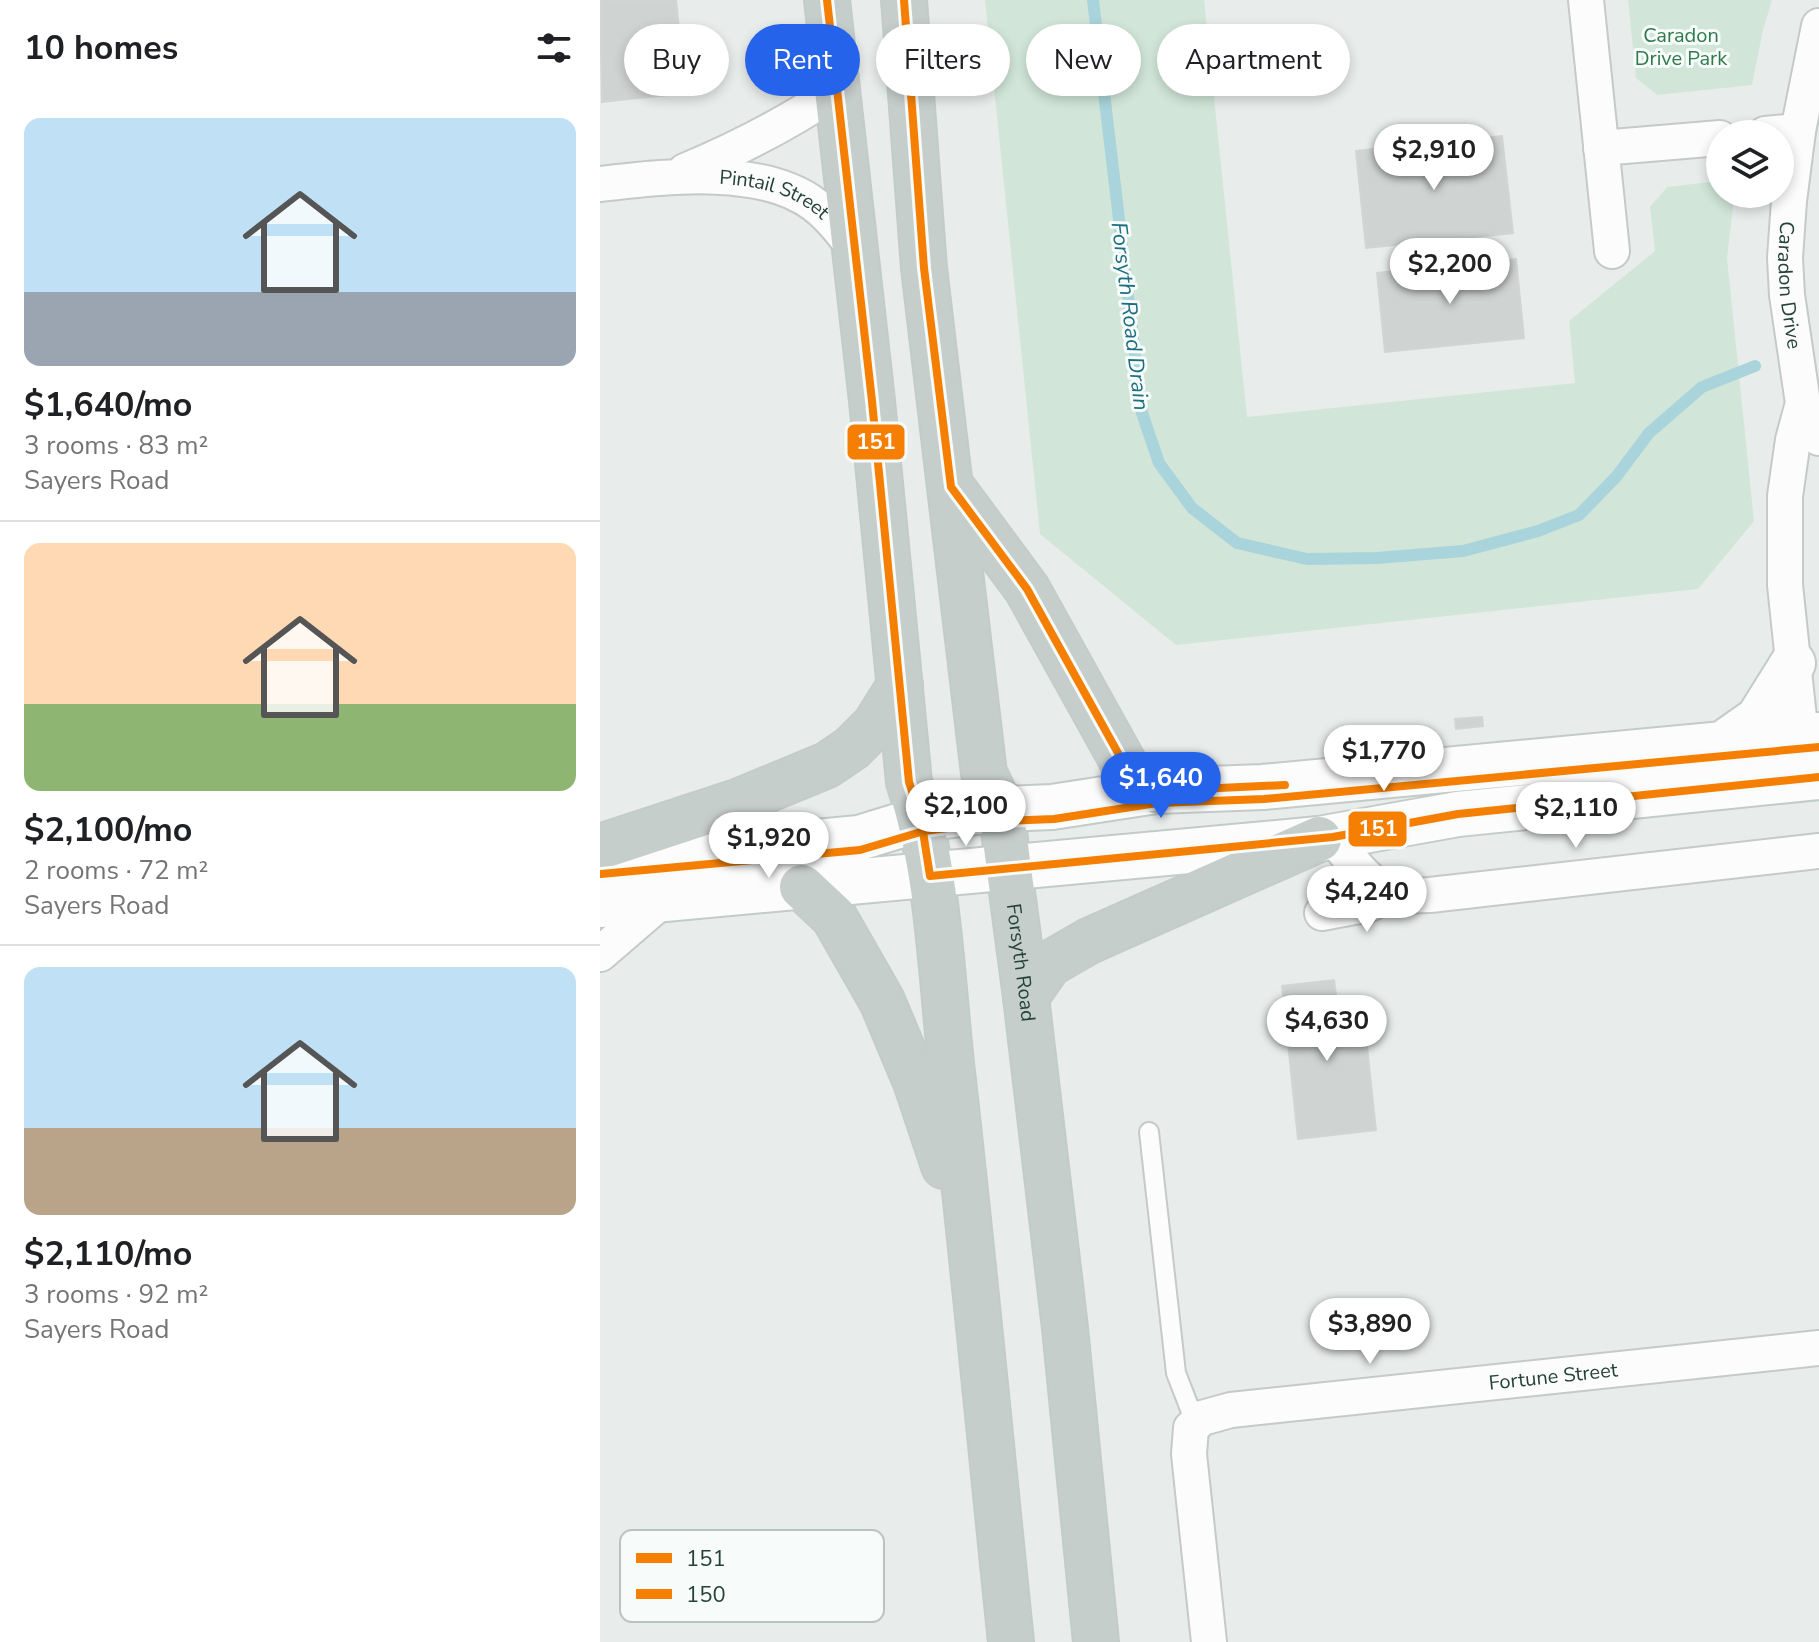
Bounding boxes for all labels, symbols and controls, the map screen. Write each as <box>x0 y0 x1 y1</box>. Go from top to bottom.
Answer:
park label: Caradon Drive Park <box>1635 22 1728 72</box>
chip: Buy <box>624 24 729 96</box>
chip: Rent <box>745 24 860 96</box>
chip: Filters <box>876 24 1010 96</box>
chip: New <box>1026 24 1141 96</box>
chip: Apartment <box>1157 24 1350 96</box>
text: 10 homes <box>24 25 178 71</box>
icon: filters <box>532 26 576 70</box>
map controls <box>1706 120 1794 208</box>
button: layers <box>1706 120 1794 208</box>
pin: $2,910 <box>1369 124 1499 192</box>
text: $2,910 <box>1392 132 1476 167</box>
street label: Pintail Street <box>718 164 836 226</box>
icon: home <box>228 170 372 314</box>
water label: Forsyth Road Drain <box>1104 220 1156 412</box>
street label: Caradon Drive <box>1771 220 1808 351</box>
pin: $2,200 <box>1385 238 1515 306</box>
text: $2,200 <box>1408 246 1492 281</box>
text: $1,640/mo <box>24 382 192 428</box>
line badge: 151 <box>846 423 906 461</box>
text: 151 <box>856 427 896 457</box>
text: 3 rooms · 83 m² <box>24 428 208 463</box>
text: Sayers Road <box>24 463 170 498</box>
icon: home <box>228 595 372 739</box>
pin: $1,770 <box>1319 725 1449 793</box>
text: $1,770 <box>1342 733 1426 768</box>
pin: $1,640 <box>1096 752 1226 820</box>
text: $1,640 <box>1119 760 1203 795</box>
pin: $2,100 <box>901 780 1031 848</box>
pin: $2,110 <box>1511 782 1641 850</box>
text: $2,100 <box>924 788 1008 823</box>
text: $2,110 <box>1534 790 1618 825</box>
text: $2,100/mo <box>24 807 192 853</box>
line badge: 151 <box>1347 810 1408 848</box>
pin: $1,920 <box>704 812 834 880</box>
text: 151 <box>1358 814 1398 844</box>
text: $1,920 <box>727 820 811 855</box>
text: 2 rooms · 72 m² <box>24 853 208 888</box>
pin: $4,240 <box>1302 866 1432 934</box>
text: $4,240 <box>1325 874 1409 909</box>
text: Sayers Road <box>24 888 170 923</box>
street label: Forsyth Road <box>1000 902 1042 1023</box>
pin: $4,630 <box>1262 995 1392 1063</box>
text: $4,630 <box>1285 1003 1369 1038</box>
icon: home <box>228 1019 372 1163</box>
text: $2,110/mo <box>24 1231 192 1277</box>
text: 3 rooms · 92 m² <box>24 1277 208 1312</box>
pin: $3,890 <box>1305 1298 1435 1366</box>
text: $3,890 <box>1328 1306 1412 1341</box>
text: Sayers Road <box>24 1312 170 1347</box>
street label: Fortune Street <box>1487 1356 1620 1397</box>
legend <box>620 1530 884 1622</box>
text: 151 <box>686 1544 726 1574</box>
text: 150 <box>686 1580 726 1610</box>

